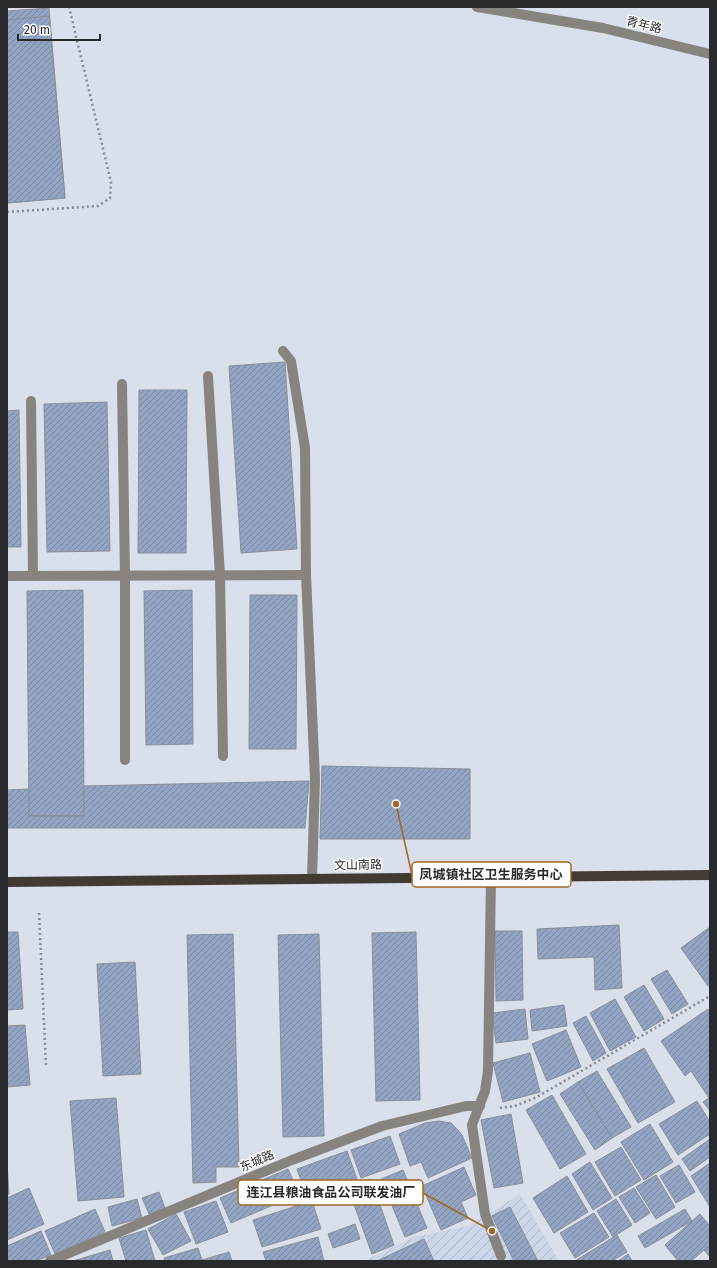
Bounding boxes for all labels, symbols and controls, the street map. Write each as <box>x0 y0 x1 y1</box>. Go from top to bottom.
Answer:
street label: 青年路 <box>625 14 663 36</box>
scale bar <box>18 16 100 42</box>
text: 20 m <box>24 23 50 37</box>
street label: 文山南路 <box>334 858 382 872</box>
callout: 凤城镇社区卫生服务中心 <box>412 862 571 887</box>
text: 凤城镇社区卫生服务中心 <box>419 867 563 882</box>
street label: 东城路 <box>238 1148 276 1174</box>
callout: 连江县粮油食品公司联发油厂 <box>238 1180 423 1205</box>
text: 连江县粮油食品公司联发油厂 <box>246 1185 416 1200</box>

